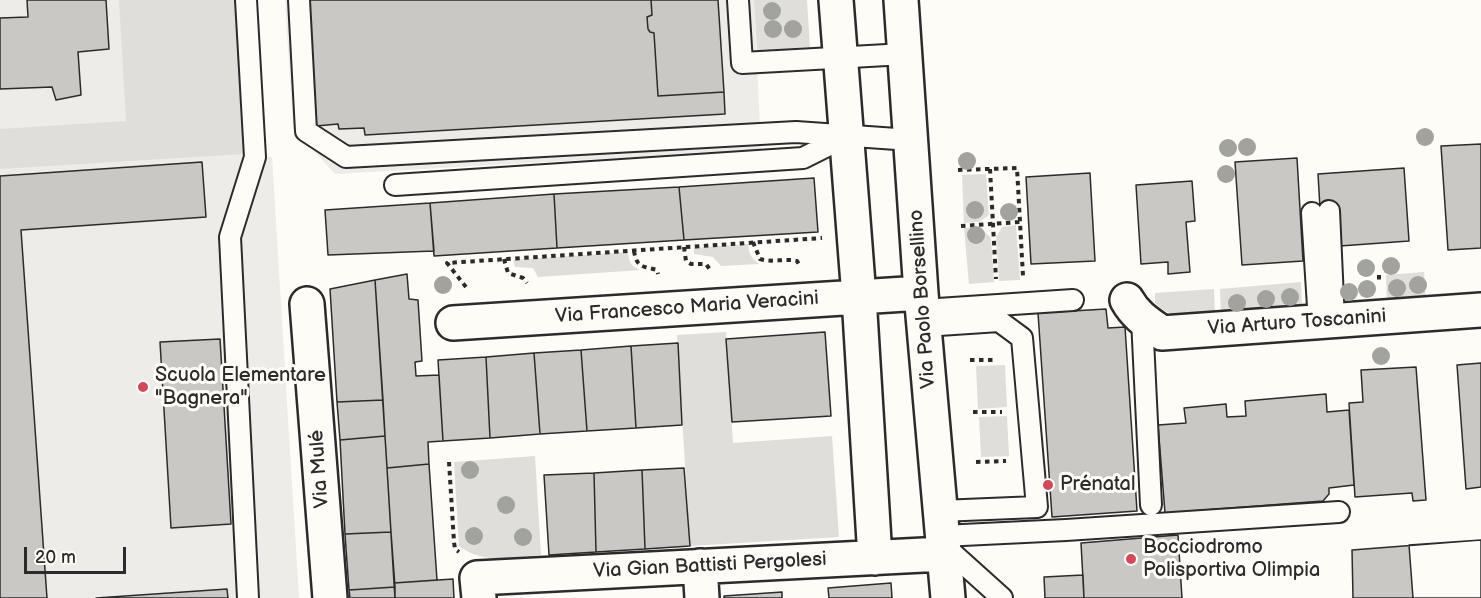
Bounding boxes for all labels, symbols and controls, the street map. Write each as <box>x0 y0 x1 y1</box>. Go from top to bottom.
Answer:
street label: Via Paolo Borsellino <box>905 209 941 389</box>
street label: Via Francesco Maria Veracini <box>554 287 820 329</box>
street label: Via Arturo Toscanini <box>1207 305 1387 341</box>
place label: Scuola Elementare "Bagnera" <box>155 364 326 411</box>
marker: Scuola Elementare "Bagnera" <box>136 380 150 394</box>
street label: Via Mulé <box>305 429 335 509</box>
place label: Prénatal <box>1060 473 1135 497</box>
marker: Prénatal <box>1041 478 1055 492</box>
scale bar <box>27 535 129 573</box>
place label: Bocciodromo Polisportiva Olimpia <box>1143 536 1320 583</box>
text: 20 m <box>35 547 76 568</box>
street label: Via Gian Battisti Pergolesi <box>593 548 827 584</box>
marker: Bocciodromo Polisportiva Olimpia <box>1124 552 1138 566</box>

